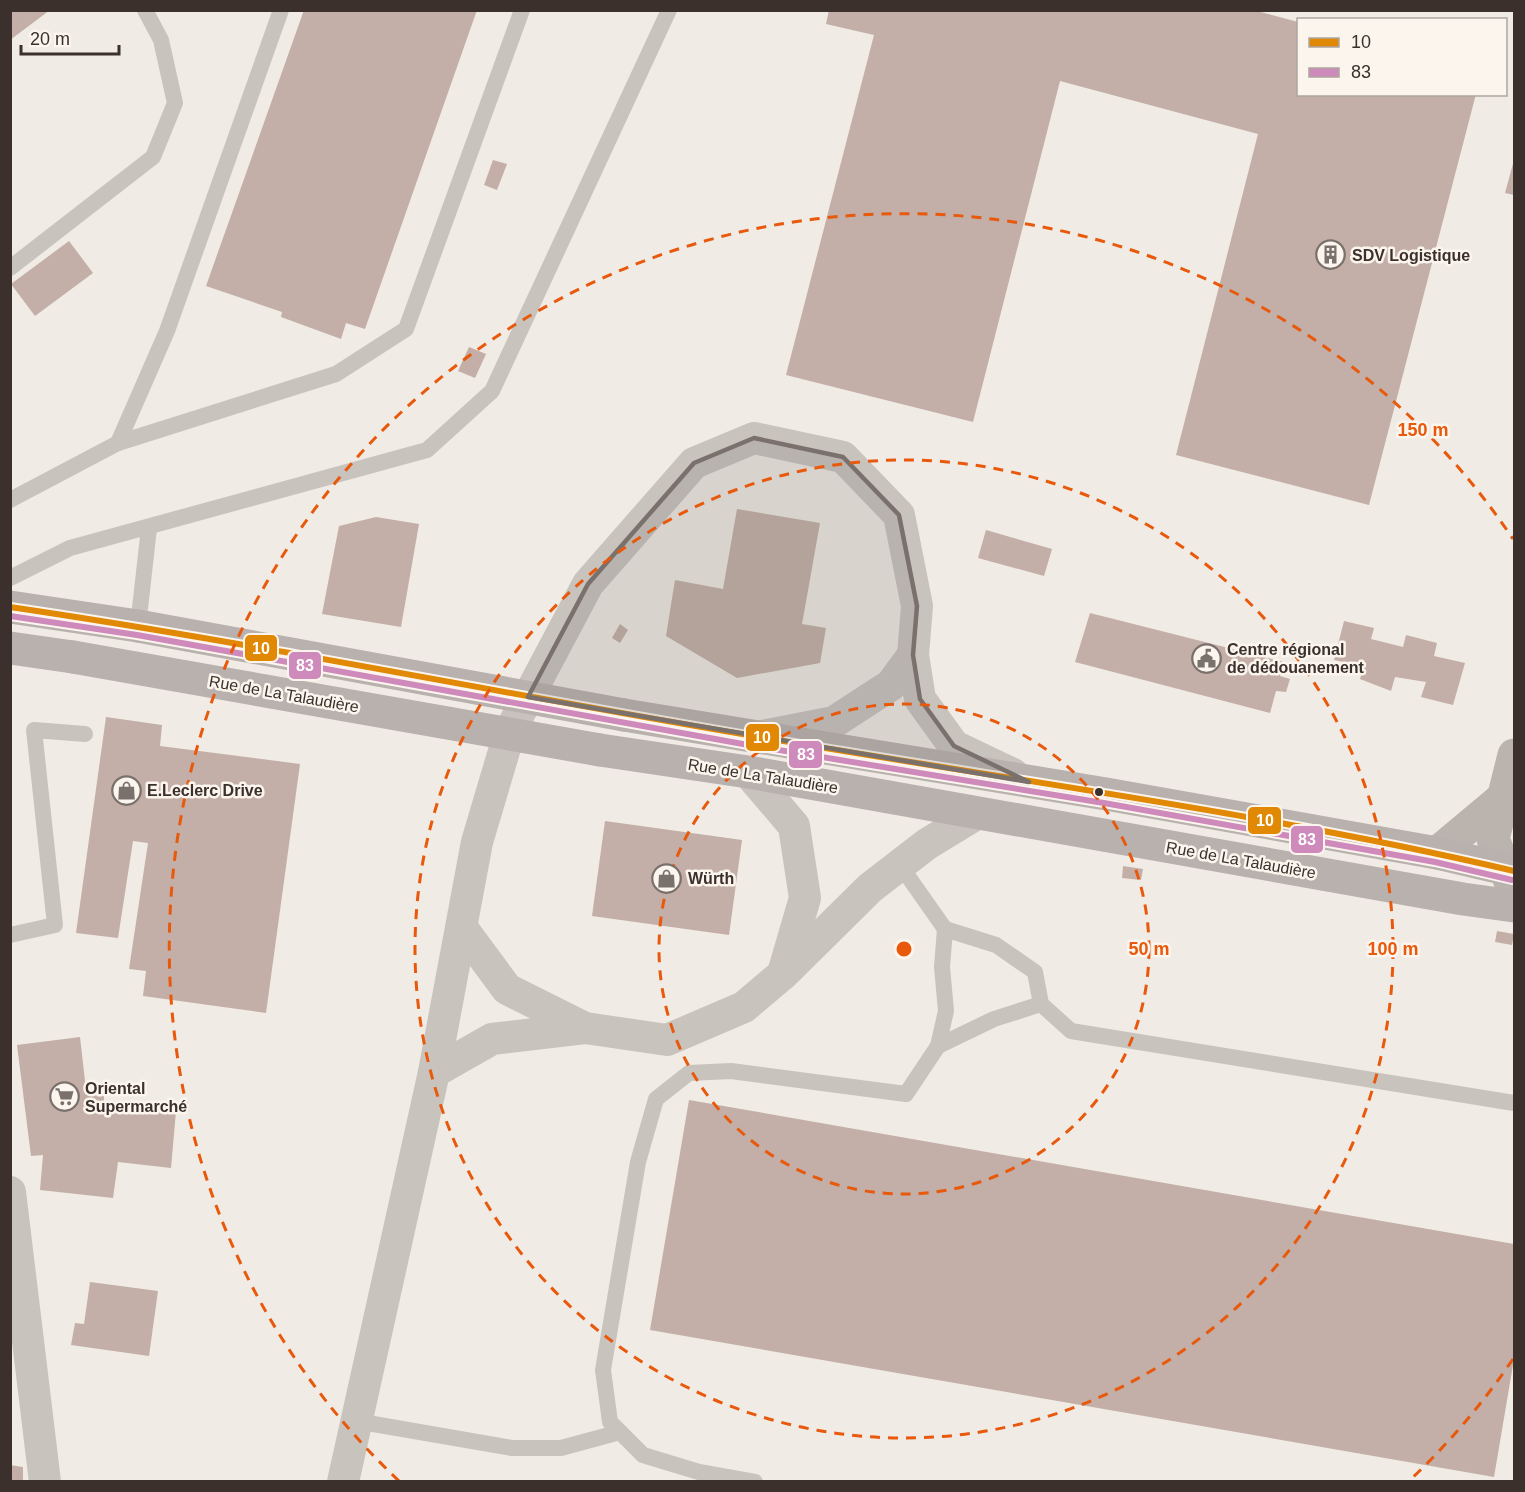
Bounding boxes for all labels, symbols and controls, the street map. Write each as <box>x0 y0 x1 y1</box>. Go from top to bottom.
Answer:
scale bar <box>21 18 118 56</box>
legend <box>1297 18 1507 96</box>
text: 20 m <box>30 29 70 49</box>
text: 10 <box>1351 32 1371 52</box>
text: 83 <box>1351 62 1371 82</box>
building icon: SDV Logistique <box>1315 239 1347 271</box>
place label: SDV Logistique <box>1352 247 1470 264</box>
text: 150 m <box>1397 420 1449 440</box>
line badge: 10 <box>244 634 278 662</box>
text: 10 <box>252 640 270 657</box>
place label: Centre régional de dédouanement <box>1227 641 1365 676</box>
public building icon: Centre régional de dédouanement <box>1190 642 1222 674</box>
line badge: 83 <box>288 651 322 680</box>
text: 83 <box>296 657 314 674</box>
street label: Rue de La Talaudière <box>208 672 360 716</box>
line badge: 10 <box>745 723 780 752</box>
text: 10 <box>753 729 771 746</box>
line badge: 83 <box>788 740 823 769</box>
text: 83 <box>797 746 815 763</box>
street label: Rue de La Talaudière <box>687 756 839 796</box>
shop icon: E.Leclerc Drive <box>110 774 142 806</box>
place label: E.Leclerc Drive <box>147 782 263 799</box>
unlabelled marker <box>1093 786 1105 798</box>
line badge: 10 <box>1247 806 1282 835</box>
text: 10 <box>1256 812 1274 829</box>
line badge: 83 <box>1290 825 1324 854</box>
text: 83 <box>1298 831 1316 848</box>
street label: Rue de La Talaudière <box>1165 838 1317 882</box>
shop icon: Würth <box>651 862 683 894</box>
place label: Würth <box>688 870 734 887</box>
centre of rings <box>894 939 914 959</box>
text: 50 m <box>1128 939 1170 959</box>
text: 100 m <box>1367 939 1419 959</box>
place label: Oriental Supermarché <box>85 1080 187 1115</box>
supermarket icon: Oriental Supermarché <box>48 1081 80 1113</box>

